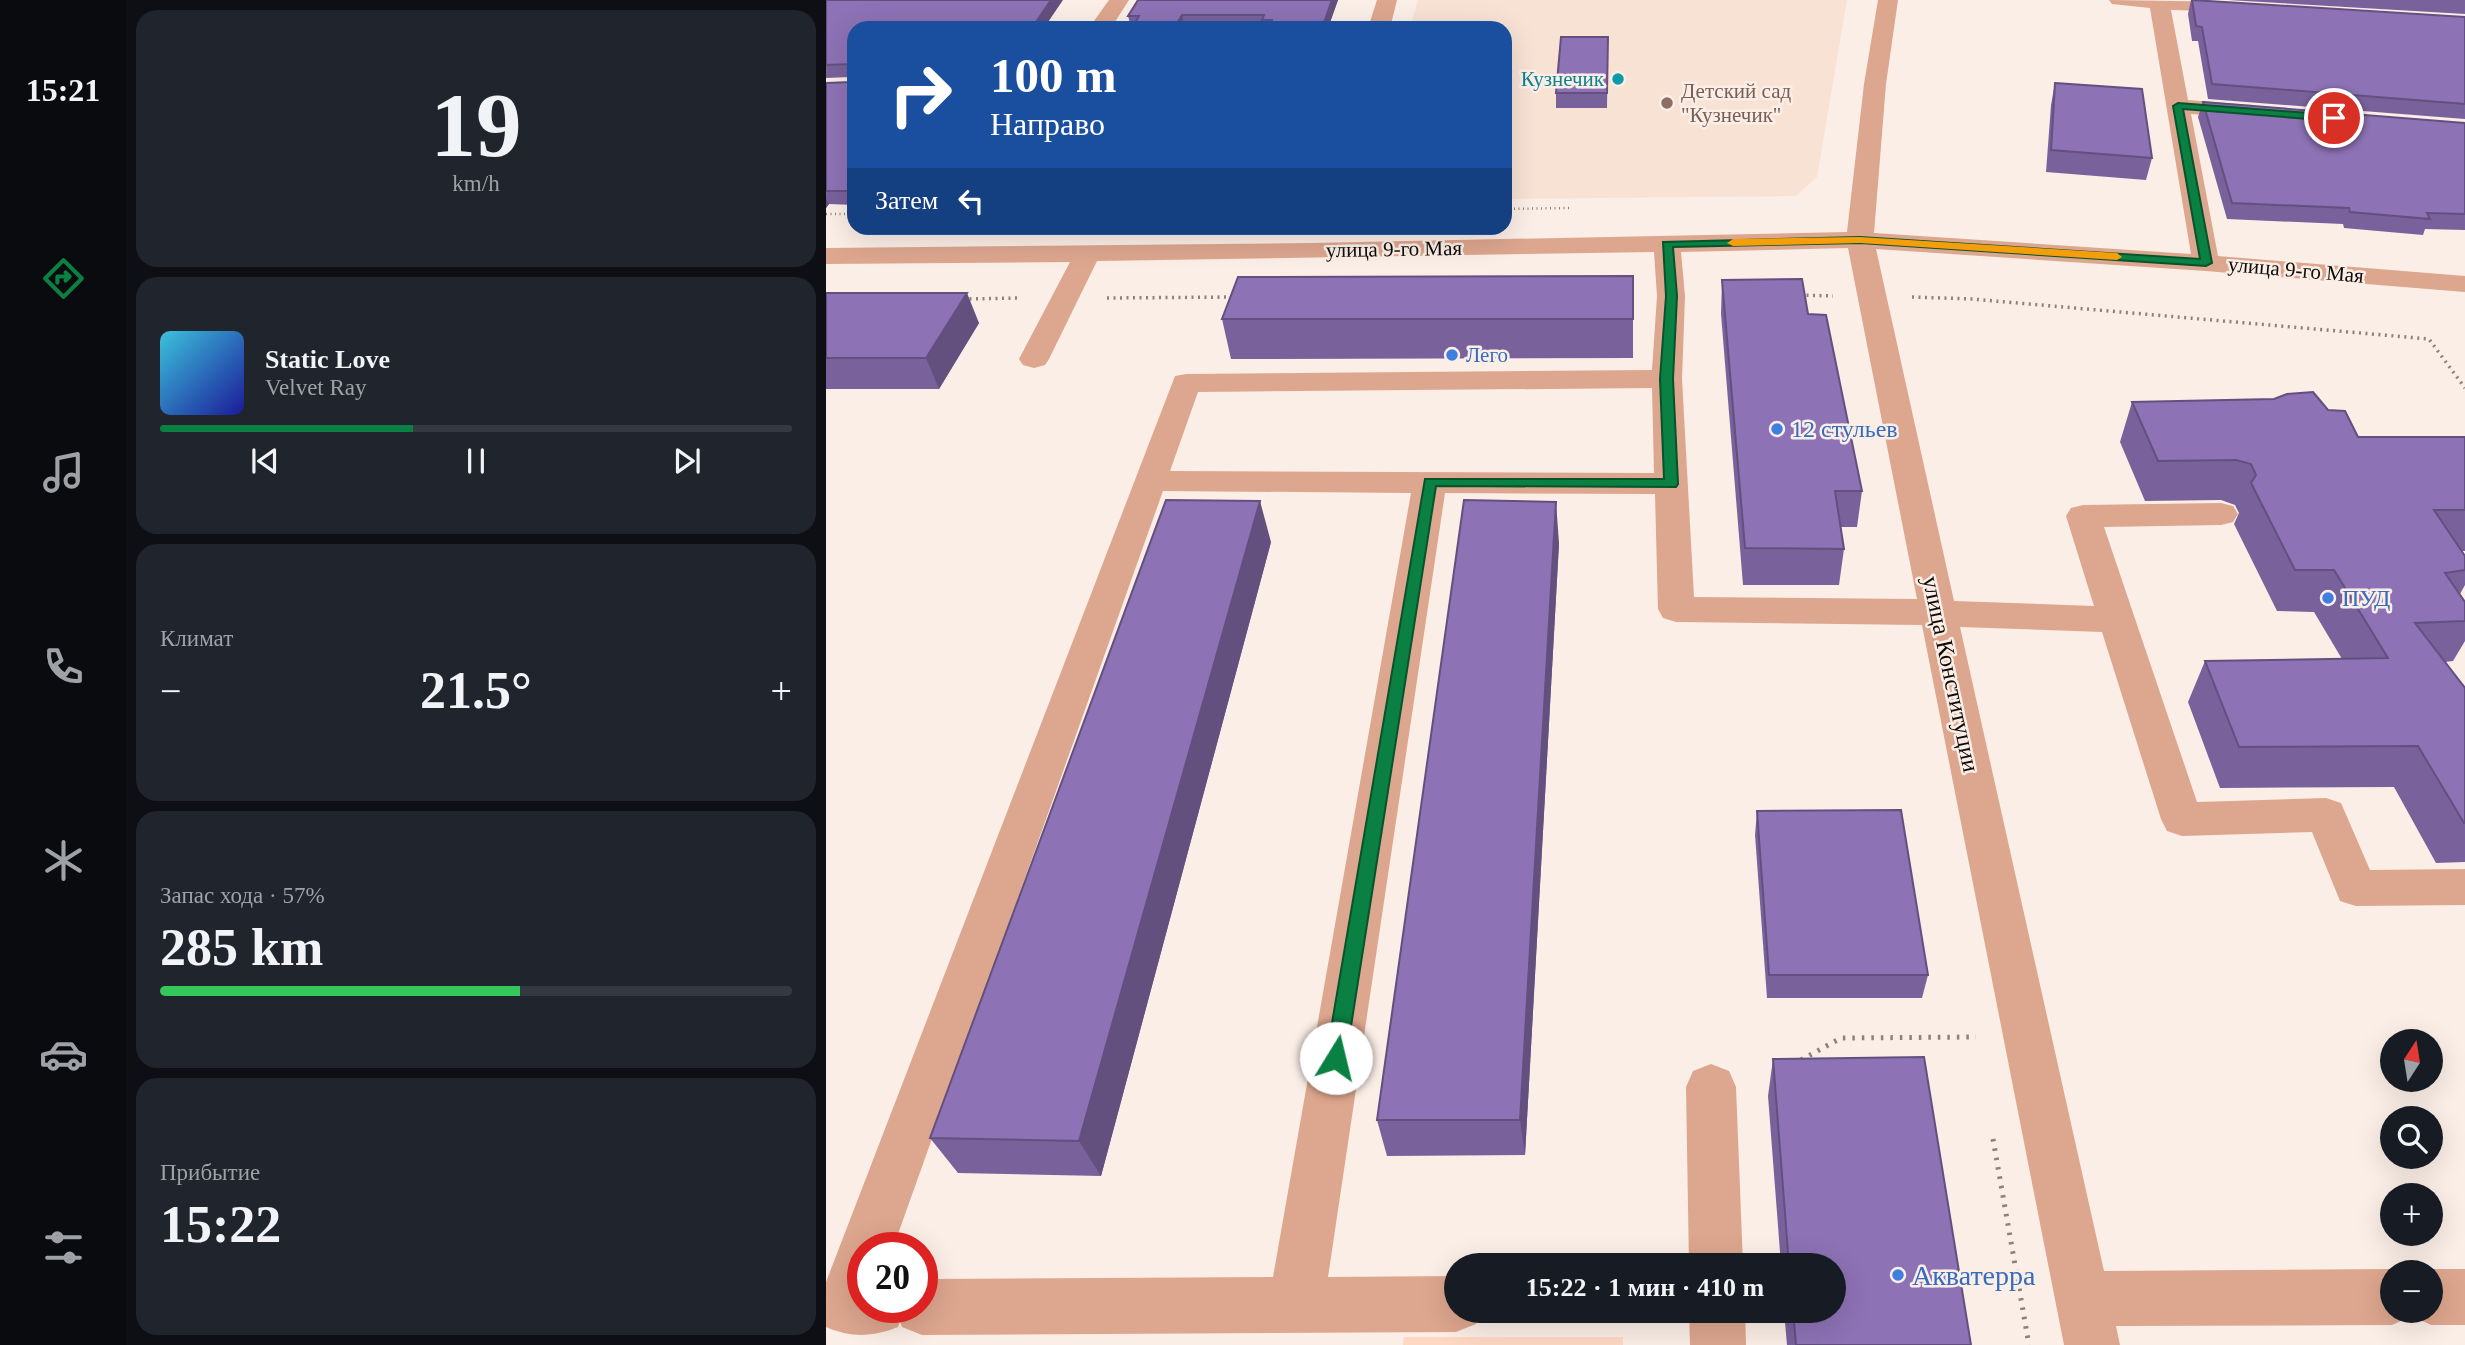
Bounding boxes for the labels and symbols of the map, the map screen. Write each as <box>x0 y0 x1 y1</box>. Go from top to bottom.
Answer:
place label: Кузнечик <box>1521 67 1605 91</box>
marker: Кузнечик <box>1610 71 1626 87</box>
place label: Детский сад "Кузнечик" <box>1681 79 1791 127</box>
pin <box>2304 88 2364 148</box>
marker: Детский сад "Кузнечик" <box>1659 95 1675 111</box>
street label: улица 9-го Мая <box>1326 236 1463 262</box>
street label: улица 9-го Мая <box>2227 252 2365 288</box>
place label: Лего <box>1466 343 1508 367</box>
marker: Лего <box>1444 347 1460 363</box>
place label: 12 стульев <box>1791 416 1898 442</box>
marker: 12 стульев <box>1769 421 1785 437</box>
street label: улица Конституции <box>1918 574 1984 774</box>
place label: ПУД <box>2342 585 2390 611</box>
marker: ПУД <box>2320 590 2336 606</box>
position arrow <box>1299 1021 1373 1095</box>
north arrow <box>2380 1029 2443 1092</box>
speed limit sign: 20 <box>847 1232 938 1323</box>
place label: Акватерра <box>1912 1260 2036 1291</box>
marker: Акватерра <box>1890 1267 1906 1283</box>

